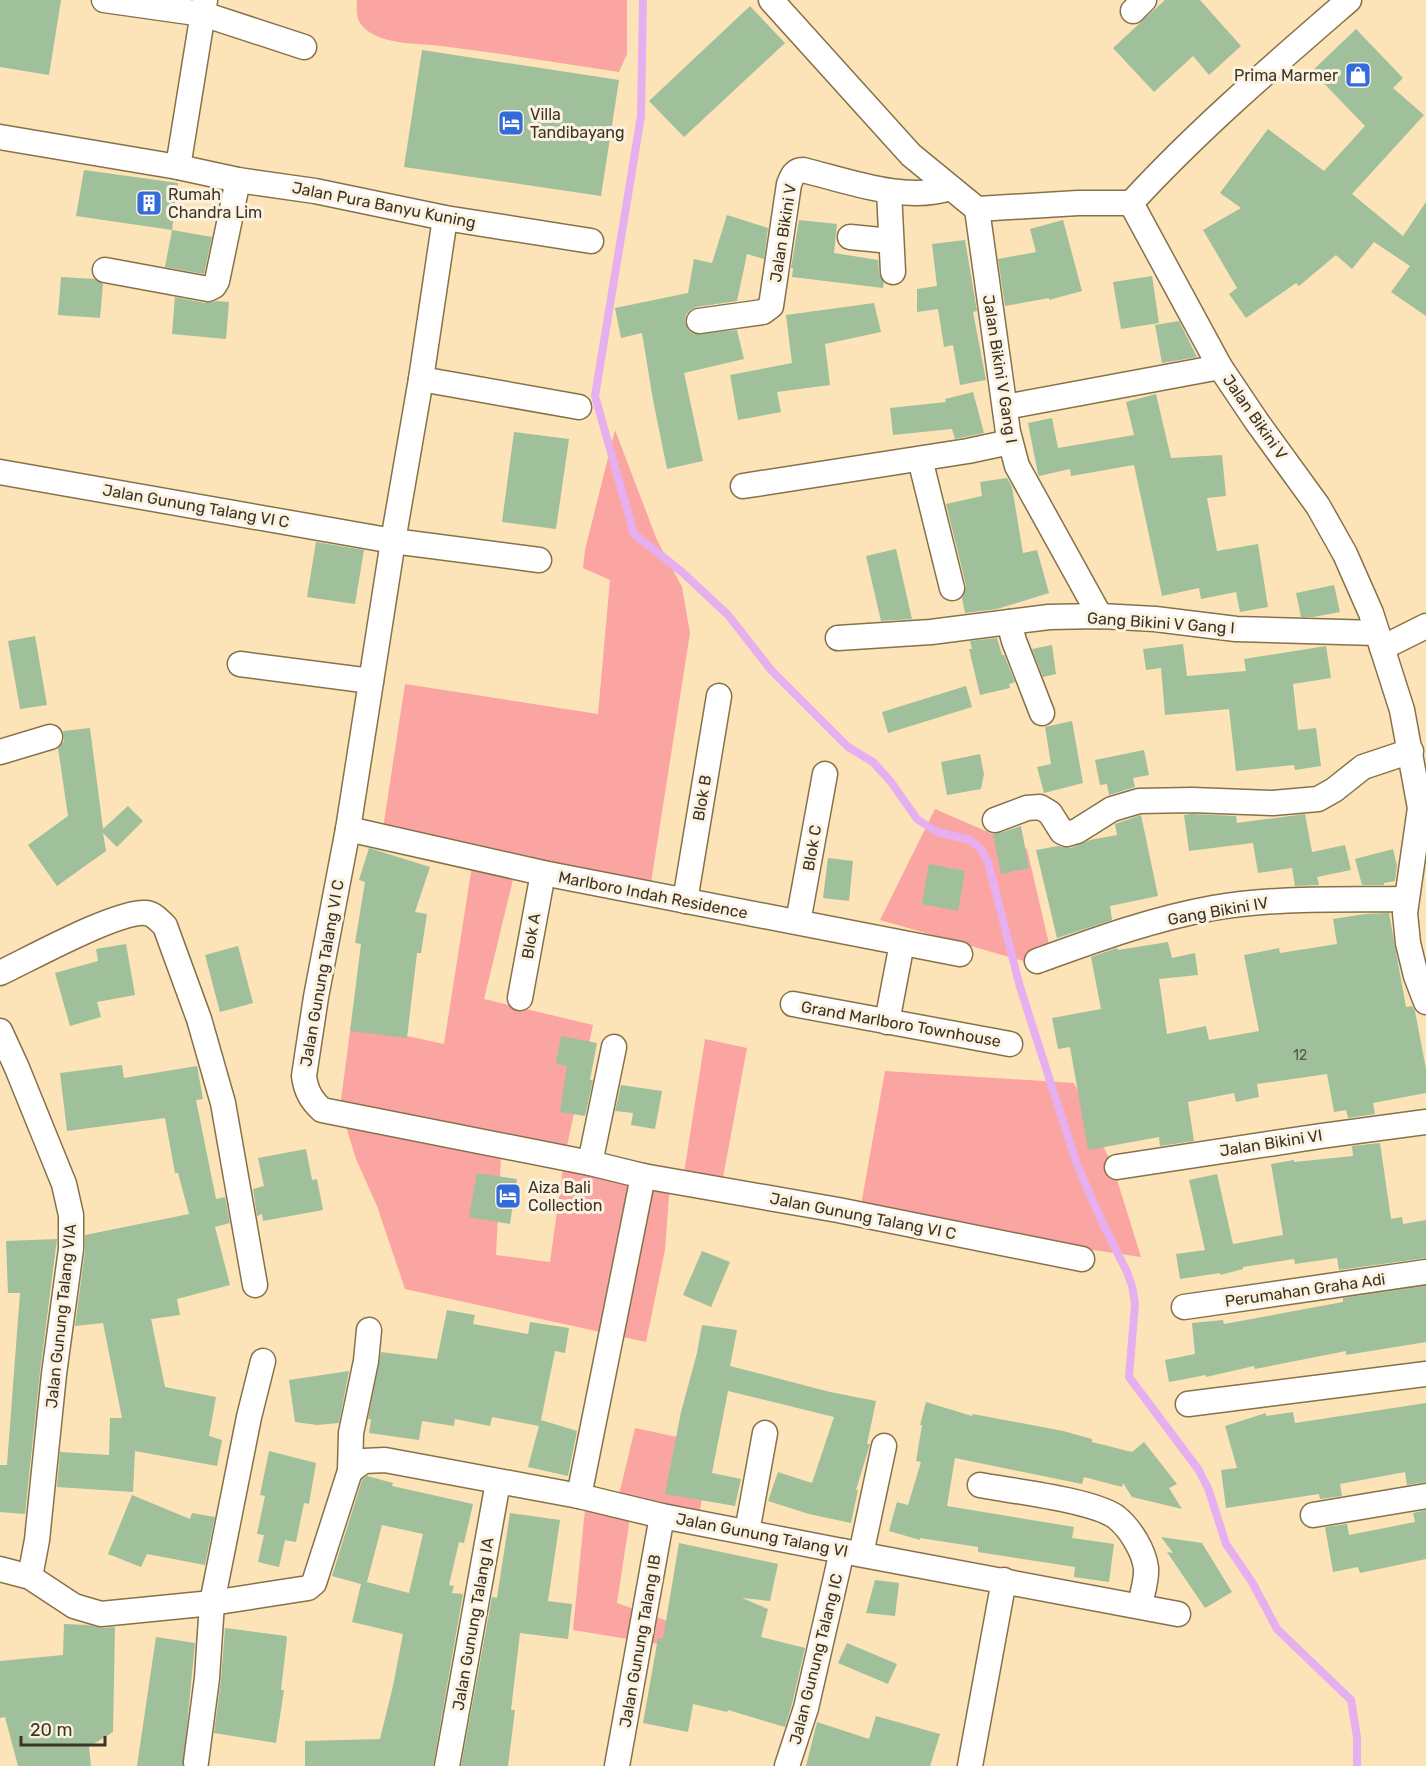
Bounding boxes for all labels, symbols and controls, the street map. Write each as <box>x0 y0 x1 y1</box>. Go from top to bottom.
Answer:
shop icon: Prima Marmer <box>1343 60 1373 90</box>
place label: Prima Marmer <box>1234 66 1338 85</box>
place label: Villa Tandibayang <box>530 105 624 142</box>
hotel icon: Villa Tandibayang <box>496 108 526 138</box>
street label: Jalan Pura Banyu Kuning <box>290 178 478 232</box>
street label: Jalan Bikini V <box>766 182 800 284</box>
place label: Rumah Chandra Lim <box>168 185 262 222</box>
building icon: Rumah Chandra Lim <box>134 188 164 218</box>
street label: Jalan Bikini V Gang I <box>979 293 1021 445</box>
street label: Jalan Bikini V <box>1219 371 1291 463</box>
street label: Jalan Gunung Talang VI C <box>101 480 291 532</box>
street label: Gang Bikini V Gang I <box>1087 608 1235 638</box>
street label: Blok B <box>689 773 715 823</box>
street label: Blok C <box>799 823 825 873</box>
street label: Marlboro Indah Residence <box>557 867 749 923</box>
street label: Jalan Gunung Talang VI C <box>296 878 348 1068</box>
street label: Gang Bikini IV <box>1166 893 1270 929</box>
street label: Blok A <box>518 911 544 960</box>
street label: Grand Marlboro Townhouse <box>800 997 1002 1051</box>
house number: 12 <box>1293 1047 1307 1064</box>
street label: Jalan Bikini VI <box>1218 1125 1324 1161</box>
place label: Aiza Bali Collection <box>528 1178 602 1215</box>
hotel icon: Aiza Bali Collection <box>493 1181 523 1211</box>
street label: Jalan Gunung Talang VI C <box>768 1189 958 1243</box>
street label: Jalan Gunung Talang VIA <box>42 1222 80 1409</box>
street label: Perumahan Graha Adi <box>1224 1269 1386 1311</box>
street label: Jalan Gunung Talang VI <box>674 1509 850 1561</box>
street label: Jalan Gunung Talang IA <box>448 1536 498 1712</box>
street label: Jalan Gunung Talang IB <box>615 1553 665 1729</box>
street label: Jalan Gunung Talang IC <box>786 1572 846 1746</box>
scale bar <box>21 1709 105 1747</box>
text: 20 m <box>30 1719 72 1741</box>

